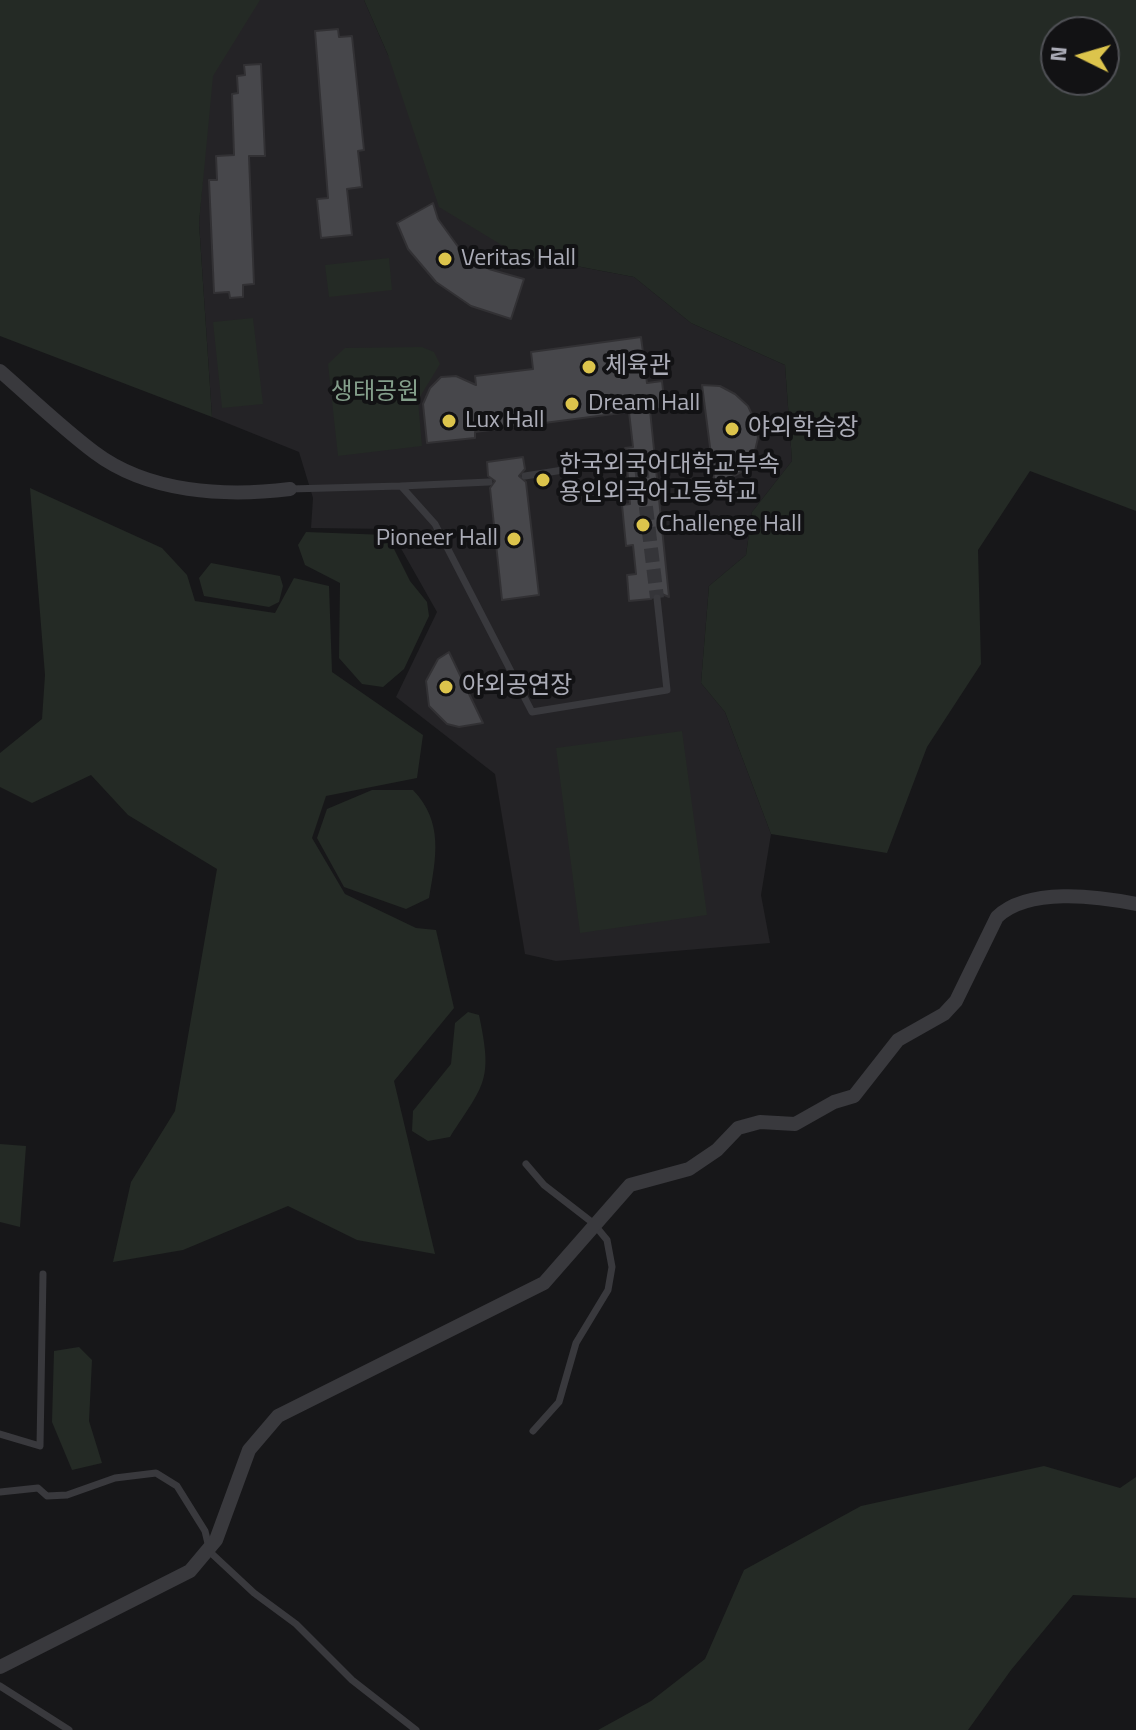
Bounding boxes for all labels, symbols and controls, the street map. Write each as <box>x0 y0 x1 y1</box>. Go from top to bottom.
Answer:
north arrow <box>1040 16 1120 96</box>
text: N <box>1040 45 1076 63</box>
place label: Veritas Hall <box>461 245 576 273</box>
marker: Veritas Hall <box>436 250 454 268</box>
place label: 체육관 <box>605 353 671 381</box>
marker: 체육관 <box>580 358 598 376</box>
park label: 생태공원 <box>331 379 419 407</box>
place label: Dream Hall <box>588 390 700 418</box>
marker: Dream Hall <box>563 395 581 413</box>
place label: Lux Hall <box>465 407 545 435</box>
marker: Lux Hall <box>440 412 458 430</box>
place label: 야외학습장 <box>748 415 858 443</box>
marker: 야외학습장 <box>723 420 741 438</box>
place label: 한국외국어대학교부속 용인외국어고등학교 <box>559 452 780 508</box>
marker: 한국외국어대학교부속 용인외국어고등학교 <box>534 471 552 489</box>
place label: Challenge Hall <box>659 511 802 539</box>
marker: Challenge Hall <box>634 516 652 534</box>
place label: Pioneer Hall <box>376 525 498 553</box>
marker: Pioneer Hall <box>505 530 523 548</box>
place label: 야외공연장 <box>462 673 572 701</box>
marker: 야외공연장 <box>437 678 455 696</box>

